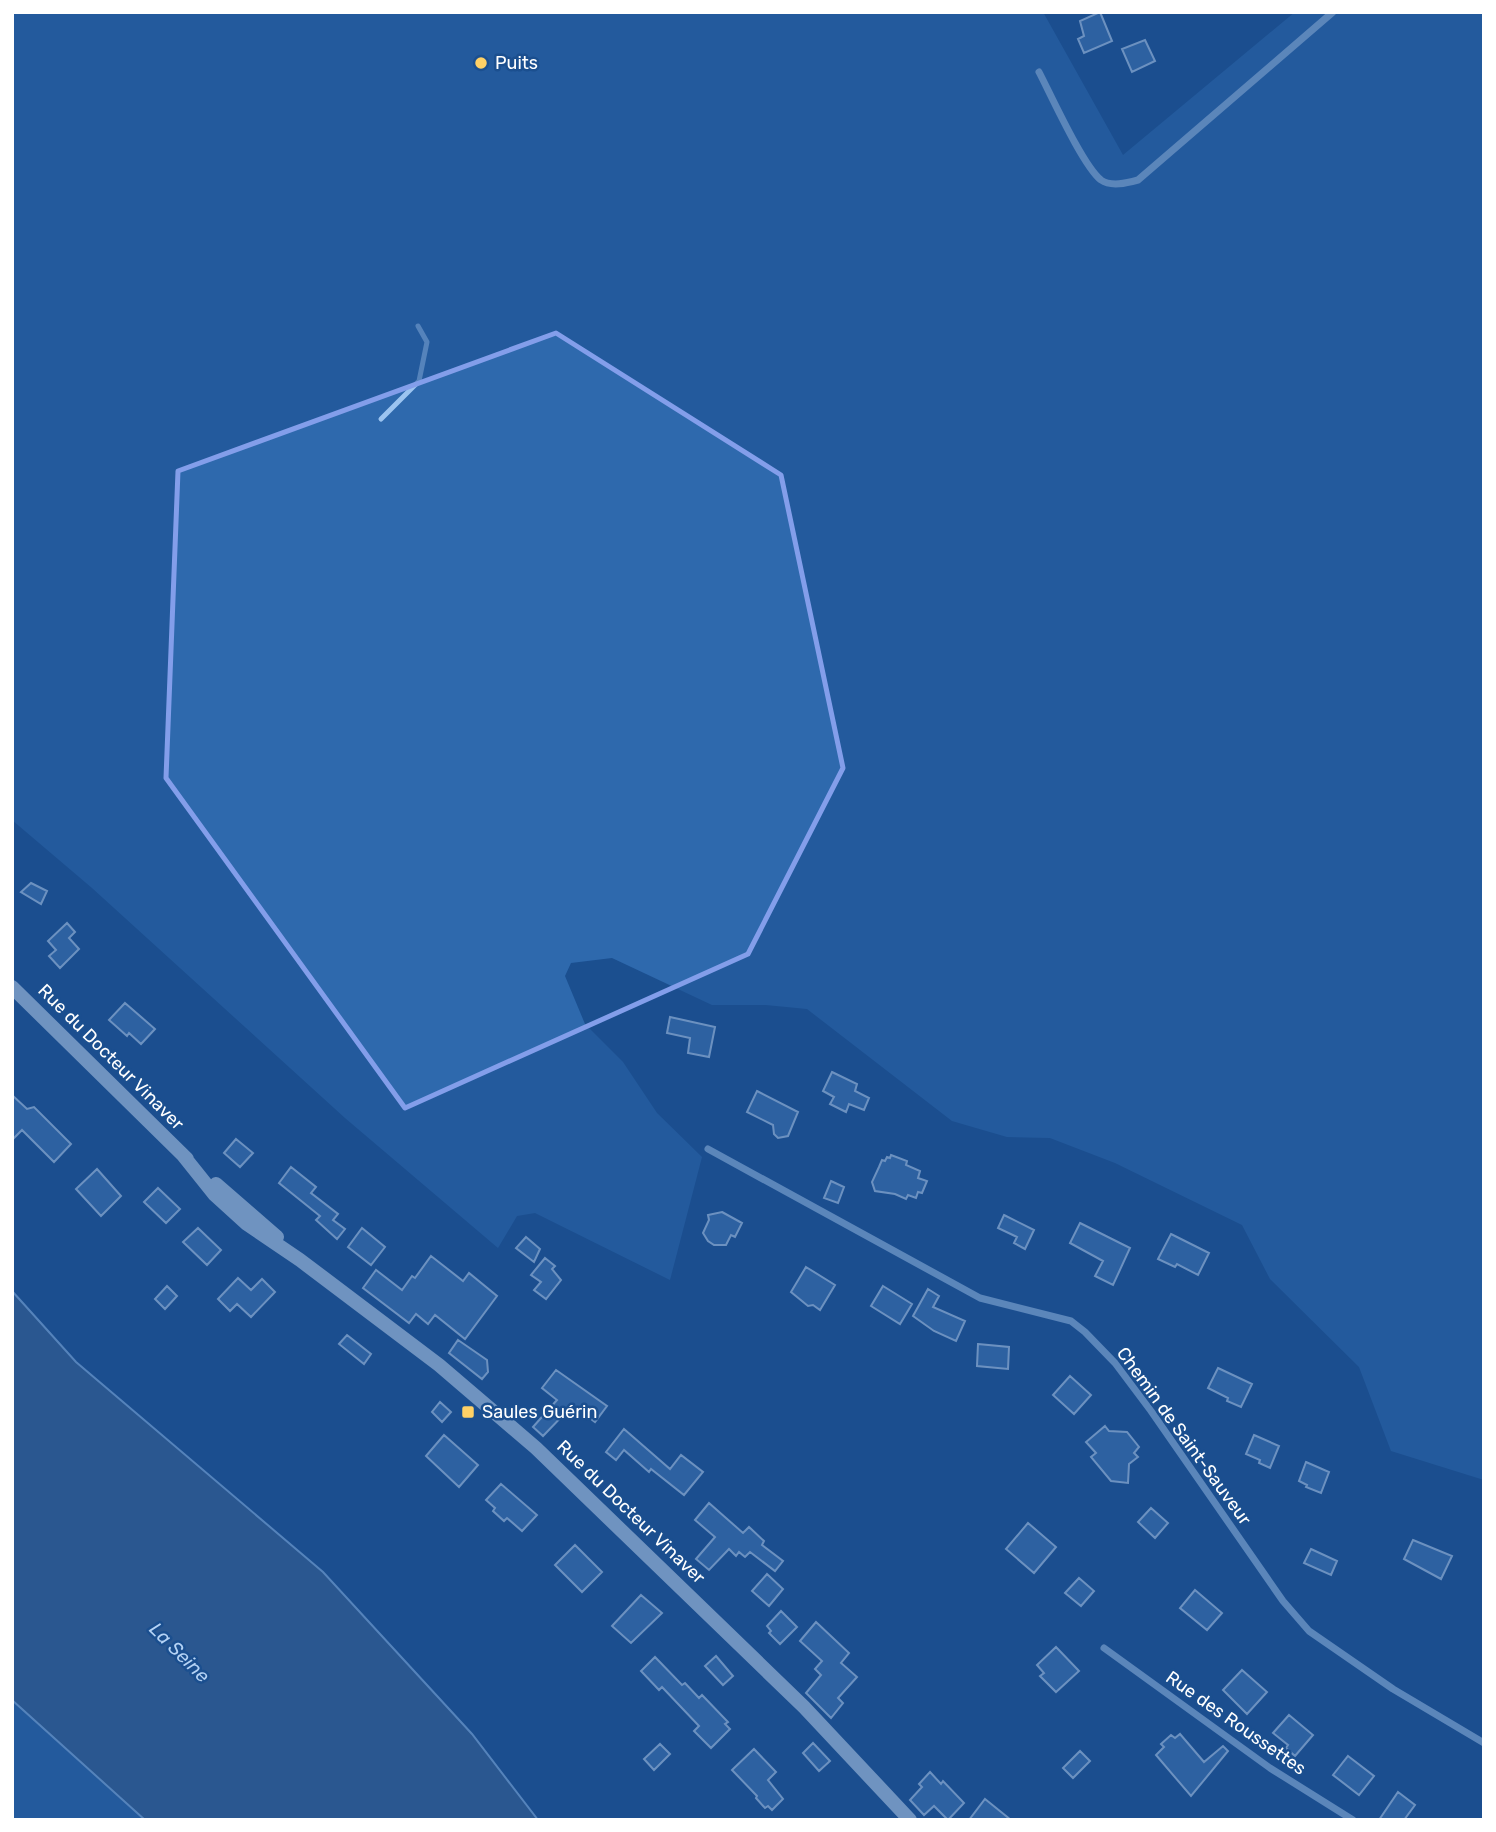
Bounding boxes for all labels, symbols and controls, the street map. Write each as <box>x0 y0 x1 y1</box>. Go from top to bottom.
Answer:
place label: Puits <box>495 52 538 74</box>
marker: Puits <box>473 55 489 71</box>
street label: Rue du Docteur Vinaver <box>33 979 189 1135</box>
street label: Chemin de Saint-Sauveur <box>1112 1343 1256 1529</box>
place label: Saules Guérin <box>482 1401 597 1423</box>
marker: Saules Guérin <box>460 1404 476 1420</box>
street label: Rue du Docteur Vinaver <box>552 1436 710 1589</box>
water label: La Seine <box>145 1618 215 1687</box>
street label: Rue des Roussettes <box>1162 1666 1310 1780</box>

